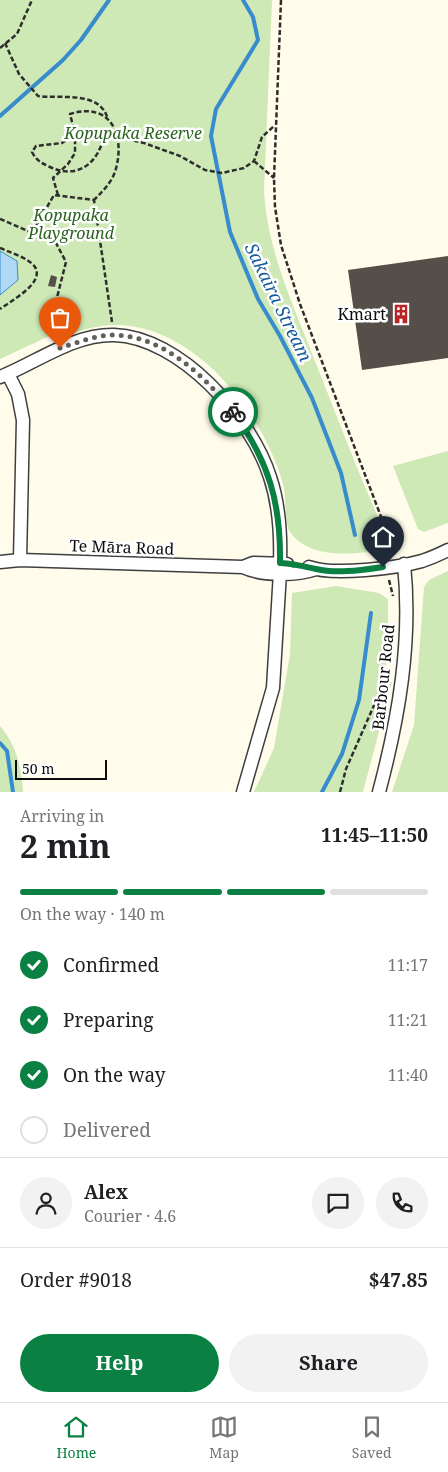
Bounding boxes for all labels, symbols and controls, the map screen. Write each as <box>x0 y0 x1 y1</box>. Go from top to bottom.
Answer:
park label: Kopupaka Reserve <box>63 122 202 144</box>
park label: Kopupaka Playground <box>27 204 115 244</box>
water label: Sakaira Stream <box>240 239 318 365</box>
pin <box>39 297 81 348</box>
place label: Kmart <box>338 303 386 325</box>
building icon: Kmart <box>390 303 412 325</box>
icon: bag <box>46 304 74 332</box>
courier <box>208 387 258 437</box>
icon: bike <box>219 398 247 426</box>
pin <box>362 516 404 567</box>
icon: home <box>369 523 397 551</box>
street label: Te Māra Road <box>69 534 175 560</box>
street label: Barbour Road <box>366 623 400 731</box>
scale bar <box>15 757 108 780</box>
text: 50 m <box>22 759 55 778</box>
text: Arriving in <box>20 805 104 827</box>
text: 11:45–11:50 <box>321 822 428 848</box>
text: 2 min <box>20 824 111 867</box>
text: On the way · 140 m <box>20 903 165 925</box>
icon: check <box>20 951 48 979</box>
text: Confirmed <box>63 952 159 978</box>
text: 11:17 <box>388 954 428 976</box>
icon: check <box>20 1006 48 1034</box>
text: Preparing <box>63 1007 153 1033</box>
text: 11:21 <box>388 1009 428 1031</box>
icon: check <box>20 1061 48 1089</box>
text: On the way <box>63 1062 166 1088</box>
text: 11:40 <box>388 1064 428 1086</box>
text: Delivered <box>63 1117 151 1143</box>
button: person <box>20 1177 72 1229</box>
button: chat <box>312 1177 364 1229</box>
button: phone <box>376 1177 428 1229</box>
text: Alex <box>84 1179 128 1205</box>
text: Courier · 4.6 <box>84 1205 176 1227</box>
text: Order #9018 <box>20 1267 132 1293</box>
text: $47.85 <box>369 1267 428 1293</box>
button: Help <box>20 1334 219 1392</box>
button: Share <box>229 1334 428 1392</box>
tab: Home <box>56 1413 96 1462</box>
tab: Map <box>209 1413 239 1462</box>
tab: Saved <box>352 1413 392 1462</box>

